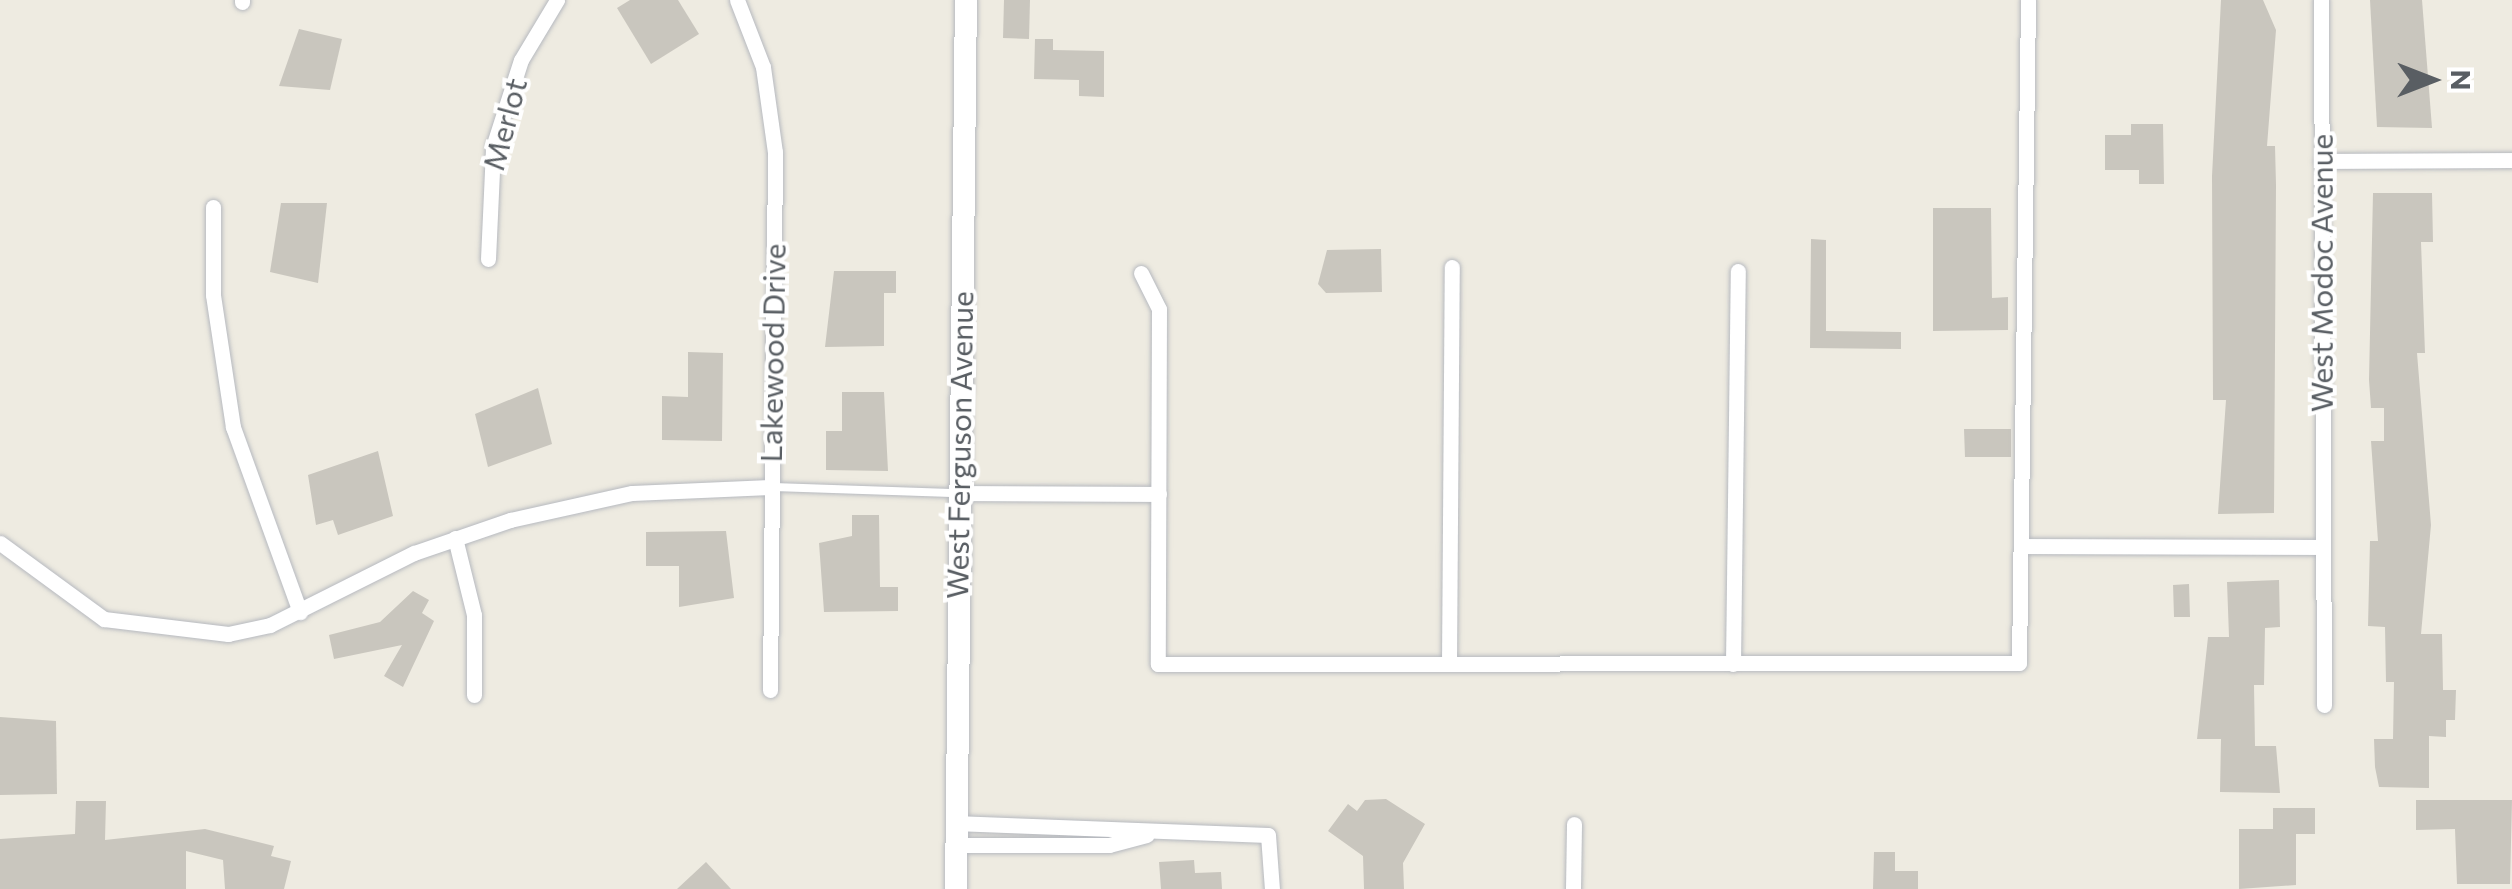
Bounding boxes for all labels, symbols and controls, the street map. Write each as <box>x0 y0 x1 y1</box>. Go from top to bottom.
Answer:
north arrow <box>2382 30 2482 130</box>
text: N <box>2445 70 2479 91</box>
street label: Merlot <box>474 74 534 174</box>
street label: West Modoc Avenue <box>2303 134 2339 412</box>
street label: Lakewood Drive <box>752 243 792 463</box>
street label: West Ferguson Avenue <box>938 291 980 599</box>

